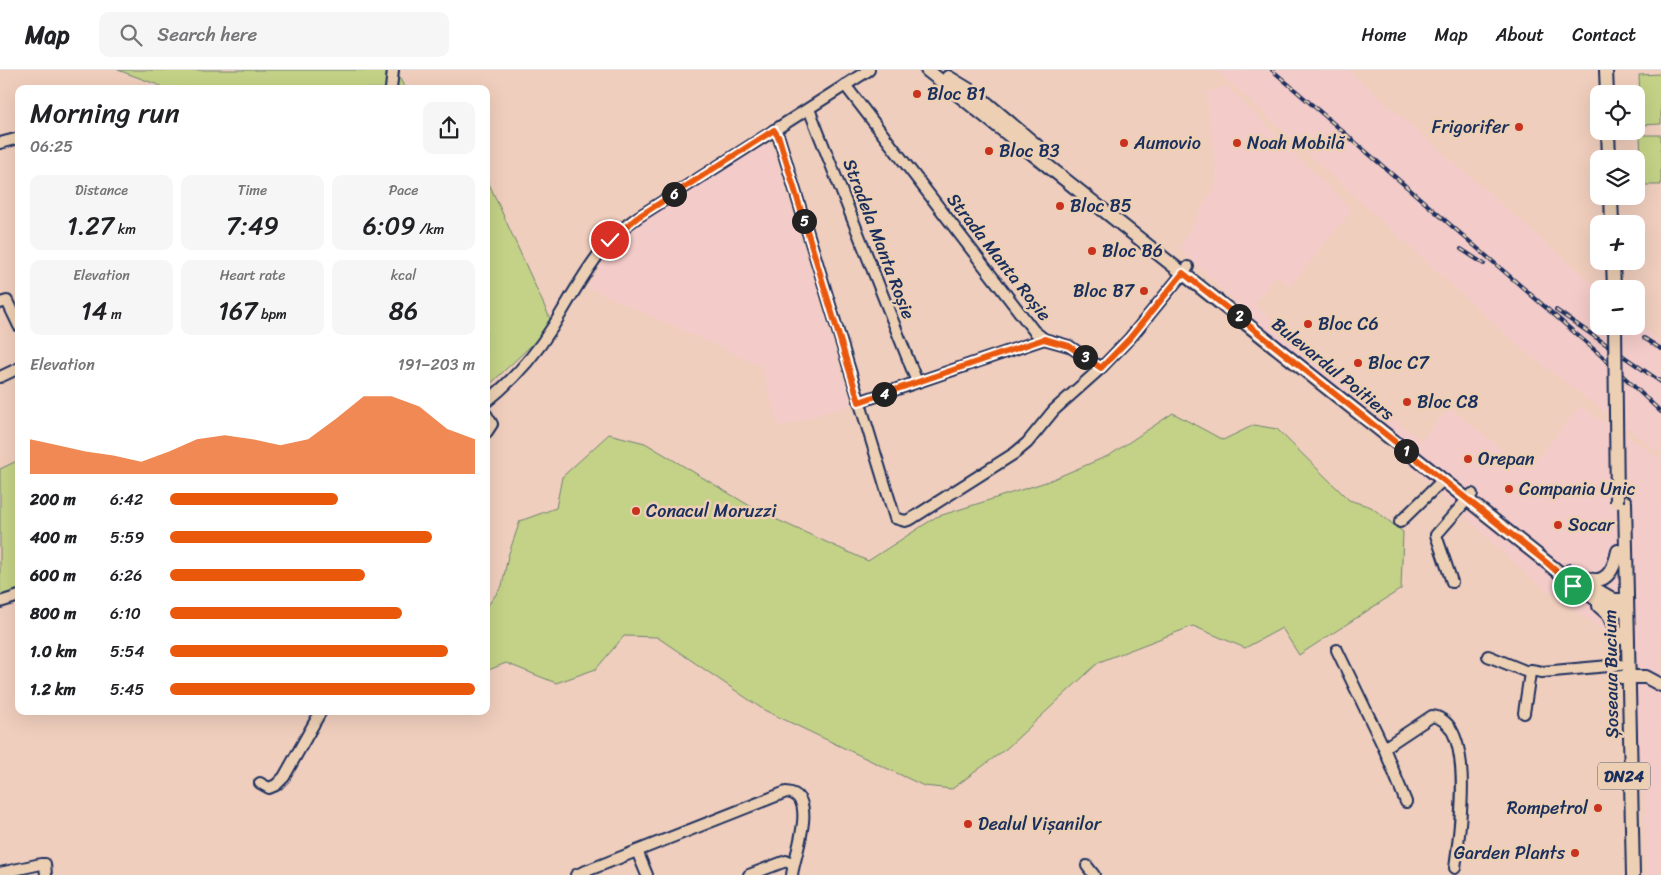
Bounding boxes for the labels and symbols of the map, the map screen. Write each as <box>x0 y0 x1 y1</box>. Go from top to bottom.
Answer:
place label: Bloc B1 <box>927 78 986 110</box>
marker: Bloc B1 <box>911 88 923 100</box>
place label: Frigorifer <box>1432 111 1511 143</box>
marker: Frigorifer <box>1513 121 1525 133</box>
place label: Aumovio <box>1133 127 1201 159</box>
place label: Noah Mobilă <box>1247 127 1346 159</box>
place label: Bloc B3 <box>999 135 1060 167</box>
marker: Aumovio <box>1118 137 1130 149</box>
marker: Noah Mobilă <box>1231 137 1243 149</box>
marker: Bloc B3 <box>983 145 995 157</box>
street label: Stradela Manta Roșie <box>834 154 924 324</box>
pin: 6 <box>662 182 686 206</box>
street label: Strada Manta Roșie <box>938 186 1060 328</box>
place label: Bloc B5 <box>1070 190 1132 222</box>
marker: Bloc B5 <box>1054 200 1066 212</box>
pin: 5 <box>792 208 816 234</box>
pin <box>589 219 631 261</box>
place label: Bloc B6 <box>1102 235 1163 267</box>
marker: Bloc B6 <box>1086 245 1098 257</box>
place label: Bloc B7 <box>1073 275 1136 307</box>
marker: Bloc B7 <box>1138 285 1150 297</box>
pin: 2 <box>1226 304 1252 328</box>
place label: Bloc C6 <box>1318 308 1379 340</box>
street label: Bulevardul Poitiers <box>1264 309 1402 429</box>
marker: Bloc C6 <box>1302 318 1314 330</box>
pin: 3 <box>1072 344 1098 370</box>
place label: Bloc C7 <box>1368 347 1431 379</box>
marker: Bloc C7 <box>1352 357 1364 369</box>
pin: 4 <box>872 382 896 406</box>
place label: Bloc C8 <box>1417 386 1479 418</box>
marker: Bloc C8 <box>1401 396 1413 408</box>
pin: 1 <box>1394 438 1418 464</box>
place label: Orepan <box>1478 443 1535 475</box>
marker: Orepan <box>1462 453 1474 465</box>
place label: Compania Unic <box>1519 473 1636 505</box>
marker: Compania Unic <box>1503 483 1515 495</box>
place label: Conacul Moruzzi <box>646 495 778 527</box>
marker: Conacul Moruzzi <box>630 505 642 517</box>
place label: Socar <box>1568 509 1615 541</box>
marker: Socar <box>1552 519 1564 531</box>
pin <box>1552 565 1594 607</box>
street label: Șoseaua Bucium <box>1594 609 1628 739</box>
road number: DN24 <box>1598 762 1650 789</box>
place label: Rompetrol <box>1507 792 1589 824</box>
marker: Rompetrol <box>1592 802 1604 814</box>
place label: Dealul Vișanilor <box>978 808 1103 840</box>
marker: Dealul Vișanilor <box>962 818 974 830</box>
place label: Garden Plants <box>1454 837 1566 869</box>
marker: Garden Plants <box>1569 847 1581 859</box>

